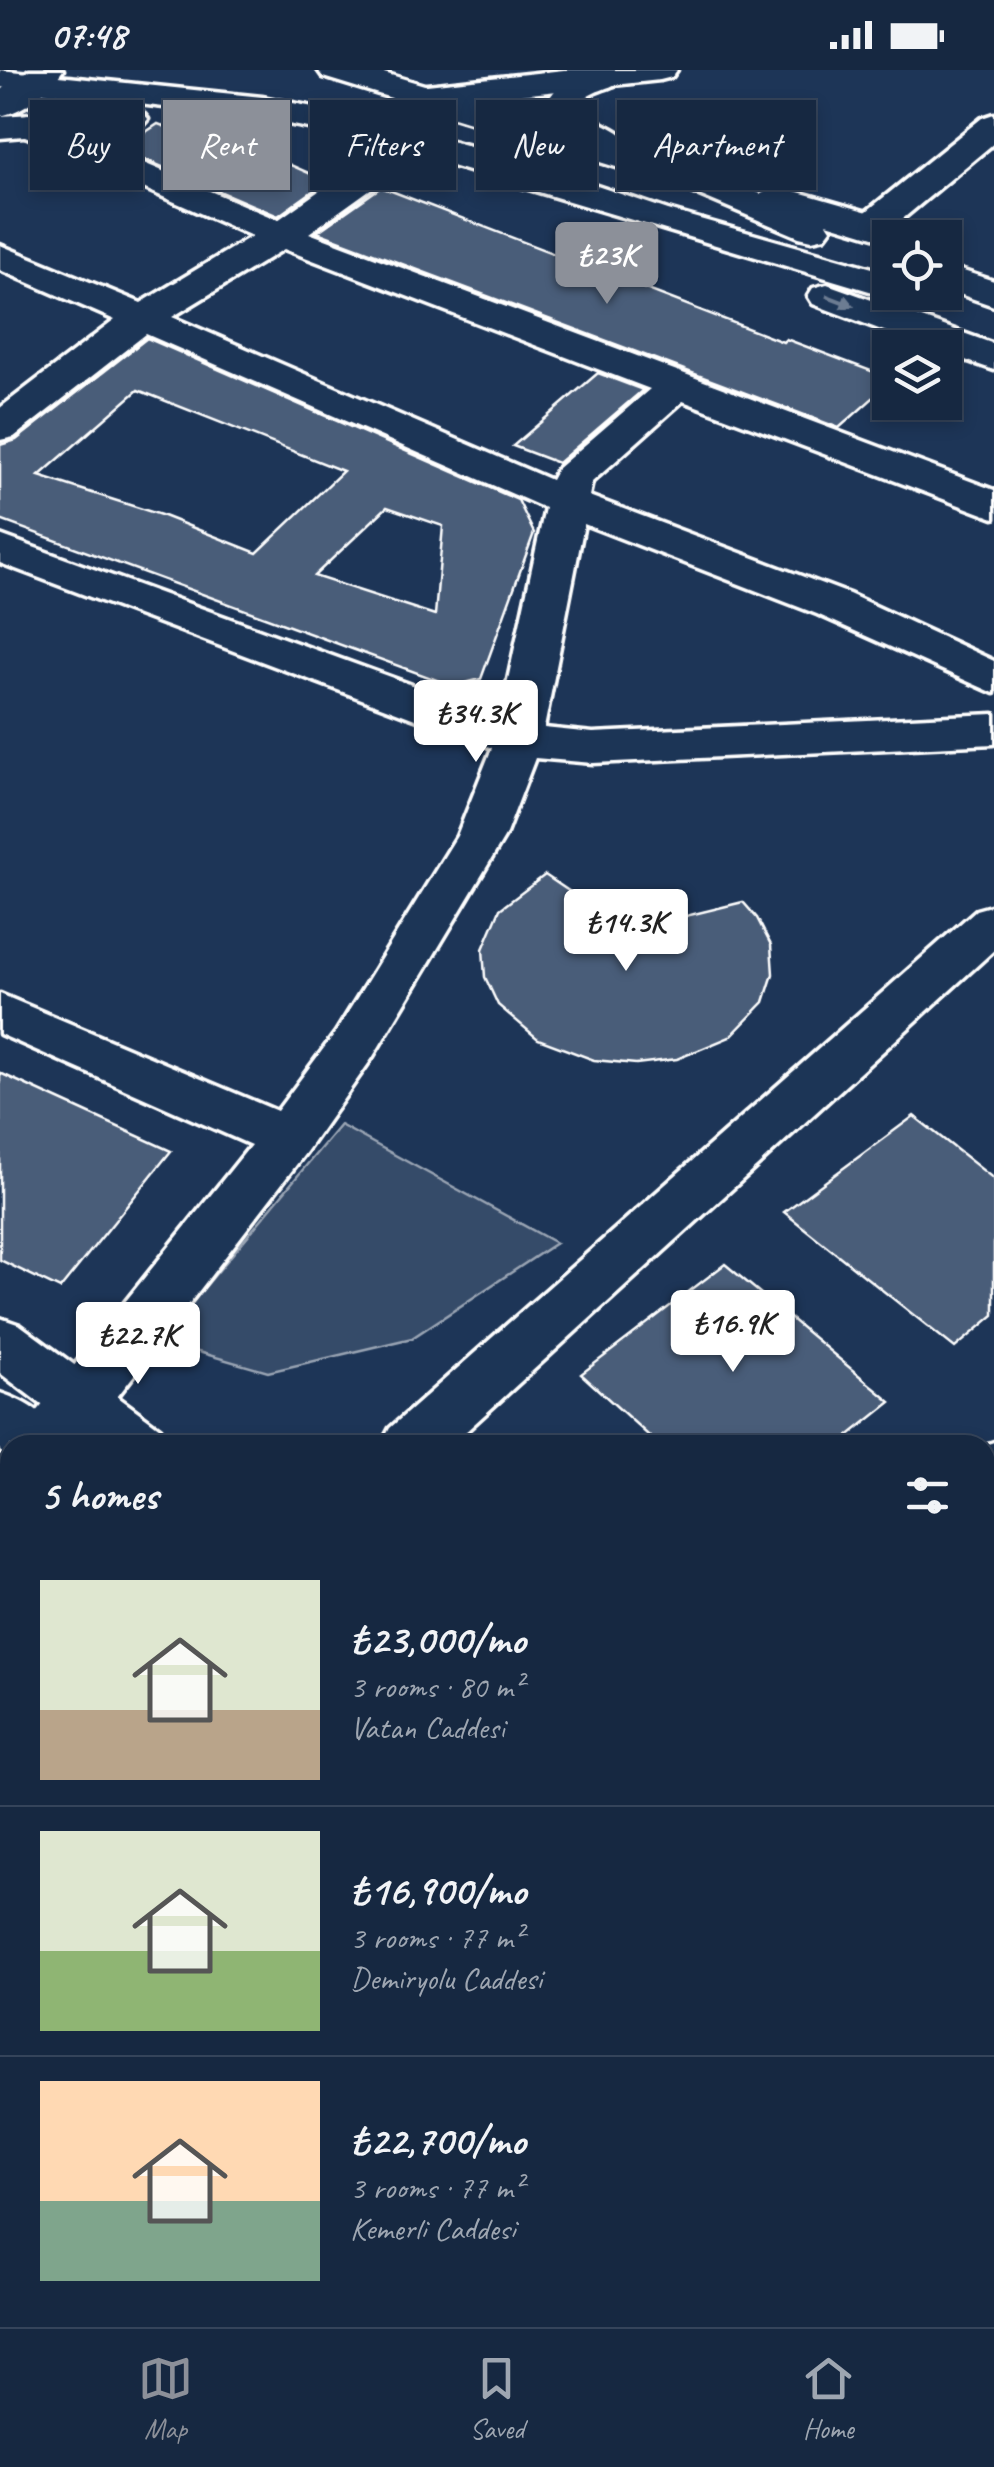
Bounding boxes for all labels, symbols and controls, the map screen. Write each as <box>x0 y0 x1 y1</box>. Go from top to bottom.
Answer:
text: 07:48 <box>50 12 126 59</box>
chip: Buy <box>30 100 143 190</box>
chip: Rent <box>163 100 290 190</box>
chip: Filters <box>310 100 456 190</box>
chip: New <box>476 100 597 190</box>
chip: Apartment <box>617 100 816 190</box>
map controls <box>872 220 962 420</box>
button: locate <box>872 220 962 310</box>
pin: ₺23K <box>548 222 666 307</box>
text: ₺23K <box>577 234 637 275</box>
one-way arrow <box>825 294 855 309</box>
button: layers <box>872 330 962 420</box>
pin: ₺34.3K <box>395 680 557 765</box>
text: ₺34.3K <box>436 692 516 733</box>
pin: ₺14.3K <box>545 889 707 974</box>
text: ₺14.3K <box>586 901 666 942</box>
pin: ₺16.9K <box>652 1290 814 1375</box>
pin: ₺22.7K <box>57 1302 219 1387</box>
text: ₺16.9K <box>693 1302 773 1343</box>
text: ₺22.7K <box>98 1314 178 1355</box>
icon: filters <box>900 1468 955 1523</box>
text: 5 homes <box>40 1469 158 1522</box>
text: ₺23,000/mo <box>350 1613 526 1666</box>
icon: home <box>120 1620 240 1740</box>
text: 3 rooms · 80 m² <box>350 1666 523 1707</box>
text: Vatan Caddesi <box>350 1707 505 1748</box>
text: ₺16,900/mo <box>350 1864 526 1917</box>
icon: home <box>120 1871 240 1991</box>
text: 3 rooms · 77 m² <box>350 1917 523 1958</box>
text: Demiryolu Caddesi <box>350 1958 542 1999</box>
text: ₺22,700/mo <box>350 2114 525 2167</box>
icon: home <box>120 2121 240 2241</box>
text: 3 rooms · 77 m² <box>350 2167 523 2208</box>
text: Kemerli Caddesi <box>350 2208 516 2249</box>
tab: Map <box>138 2351 193 2446</box>
tab: Saved <box>469 2351 524 2446</box>
tab: Home <box>801 2351 856 2446</box>

